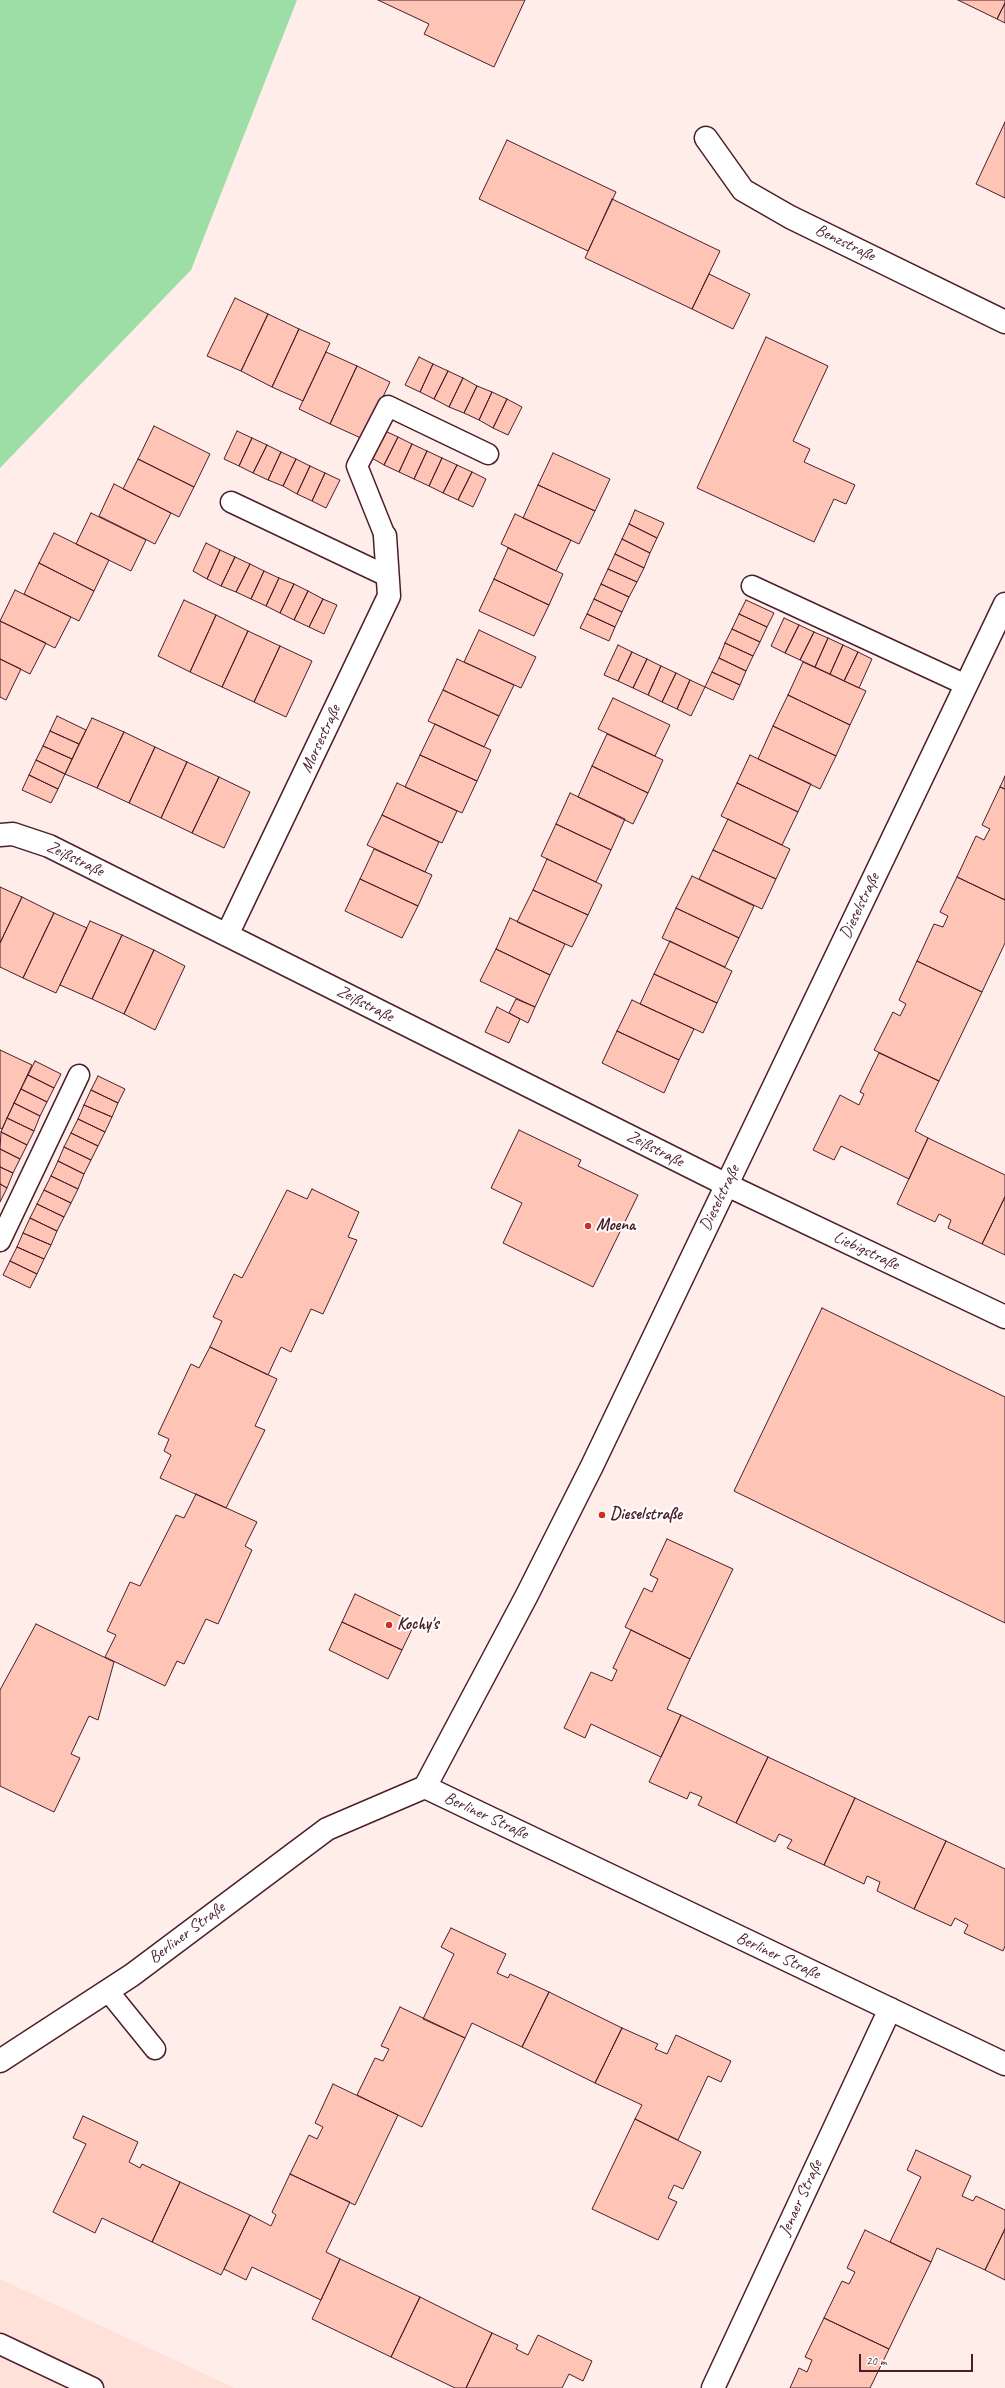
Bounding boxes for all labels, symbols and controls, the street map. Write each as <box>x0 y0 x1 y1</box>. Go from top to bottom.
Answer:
street label: Benzstraße <box>812 220 878 266</box>
street label: Morsestraße <box>296 702 346 776</box>
street label: Zeißstraße <box>43 836 107 882</box>
street label: Dieselstraße <box>835 870 885 942</box>
street label: Zeißstraße <box>333 981 397 1027</box>
street label: Zeißstraße <box>623 1126 687 1172</box>
street label: Dieselstraße <box>695 1162 745 1234</box>
place label: Moena <box>596 1216 635 1236</box>
marker: Moena <box>583 1221 593 1231</box>
street label: Liebigstraße <box>830 1227 902 1275</box>
place label: Dieselstraße <box>610 1505 682 1525</box>
marker: Dieselstraße <box>597 1510 607 1520</box>
place label: Kochy's <box>397 1615 439 1635</box>
marker: Kochy's <box>384 1620 394 1630</box>
street label: Berliner Straße <box>441 1788 531 1844</box>
street label: Berliner Straße <box>145 1898 229 1968</box>
street label: Berliner Straße <box>733 1928 823 1984</box>
street label: Jenaer Straße <box>775 2157 827 2239</box>
scale bar <box>861 2346 975 2372</box>
text: 20 m <box>866 2353 886 2369</box>

